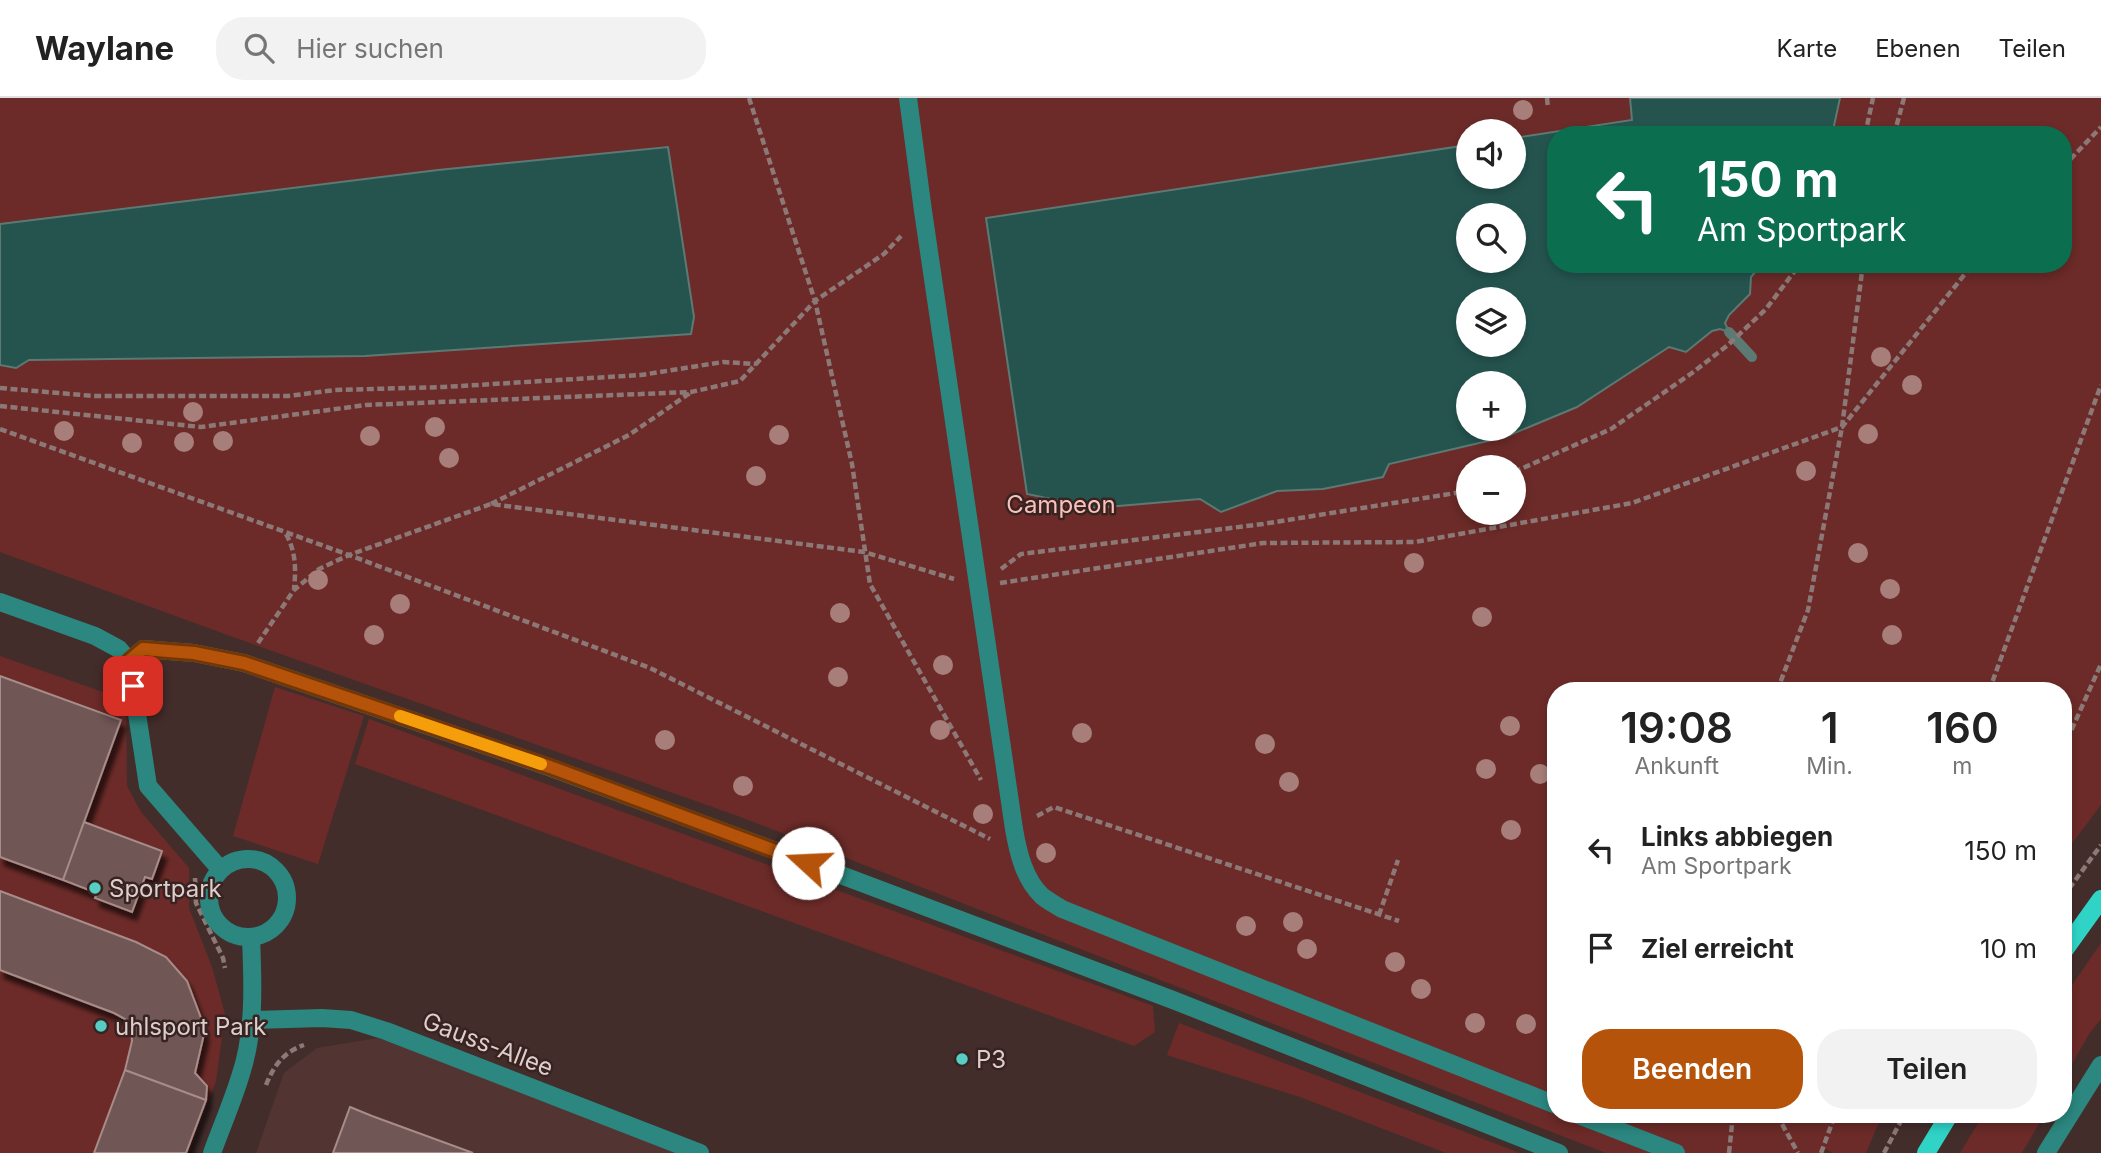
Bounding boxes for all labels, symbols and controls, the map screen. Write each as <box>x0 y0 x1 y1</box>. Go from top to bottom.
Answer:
search box <box>216 17 706 80</box>
text: Waylane <box>35 28 174 68</box>
icon: search <box>240 29 278 67</box>
text: Hier suchen <box>296 33 444 64</box>
text: Karte <box>1777 34 1837 63</box>
text: Ebenen <box>1875 34 1961 63</box>
text: Teilen <box>1999 34 2066 63</box>
map controls <box>1456 119 1526 525</box>
button: sound <box>1456 119 1526 189</box>
text: 150 m <box>1697 150 1839 209</box>
icon: left <box>1582 154 1673 245</box>
button: search <box>1456 203 1526 273</box>
text: Am Sportpark <box>1697 210 1906 249</box>
button: layers <box>1456 287 1526 357</box>
button: + <box>1456 371 1526 441</box>
button: − <box>1456 455 1526 525</box>
park label: Campeon <box>1006 490 1116 519</box>
pin <box>103 656 163 716</box>
icon: arrive <box>114 667 152 705</box>
text: 19:08 <box>1620 702 1733 753</box>
text: 1 <box>1821 702 1838 753</box>
text: 160 <box>1926 702 1999 753</box>
text: Ankunft <box>1634 752 1719 780</box>
text: Min. <box>1806 752 1853 780</box>
text: m <box>1952 752 1973 780</box>
text: Links abbiegen <box>1641 821 1833 852</box>
position arrow <box>771 826 845 900</box>
icon: left <box>1582 831 1620 869</box>
text: 150 m <box>1964 835 2037 866</box>
text: Am Sportpark <box>1641 852 1792 880</box>
place label: Sportpark <box>109 874 222 903</box>
marker: Sportpark <box>87 880 103 896</box>
icon: arrive <box>1582 929 1620 967</box>
text: Ziel erreicht <box>1641 933 1794 964</box>
text: 10 m <box>1980 933 2037 964</box>
street label: Gauss-Allee <box>419 1006 557 1082</box>
place label: uhlsport Park <box>115 1012 266 1041</box>
marker: uhlsport Park <box>93 1018 109 1034</box>
button: Beenden <box>1582 1029 1803 1109</box>
button: Teilen <box>1817 1029 2037 1109</box>
place label: P3 <box>976 1045 1006 1074</box>
marker: P3 <box>954 1051 970 1067</box>

